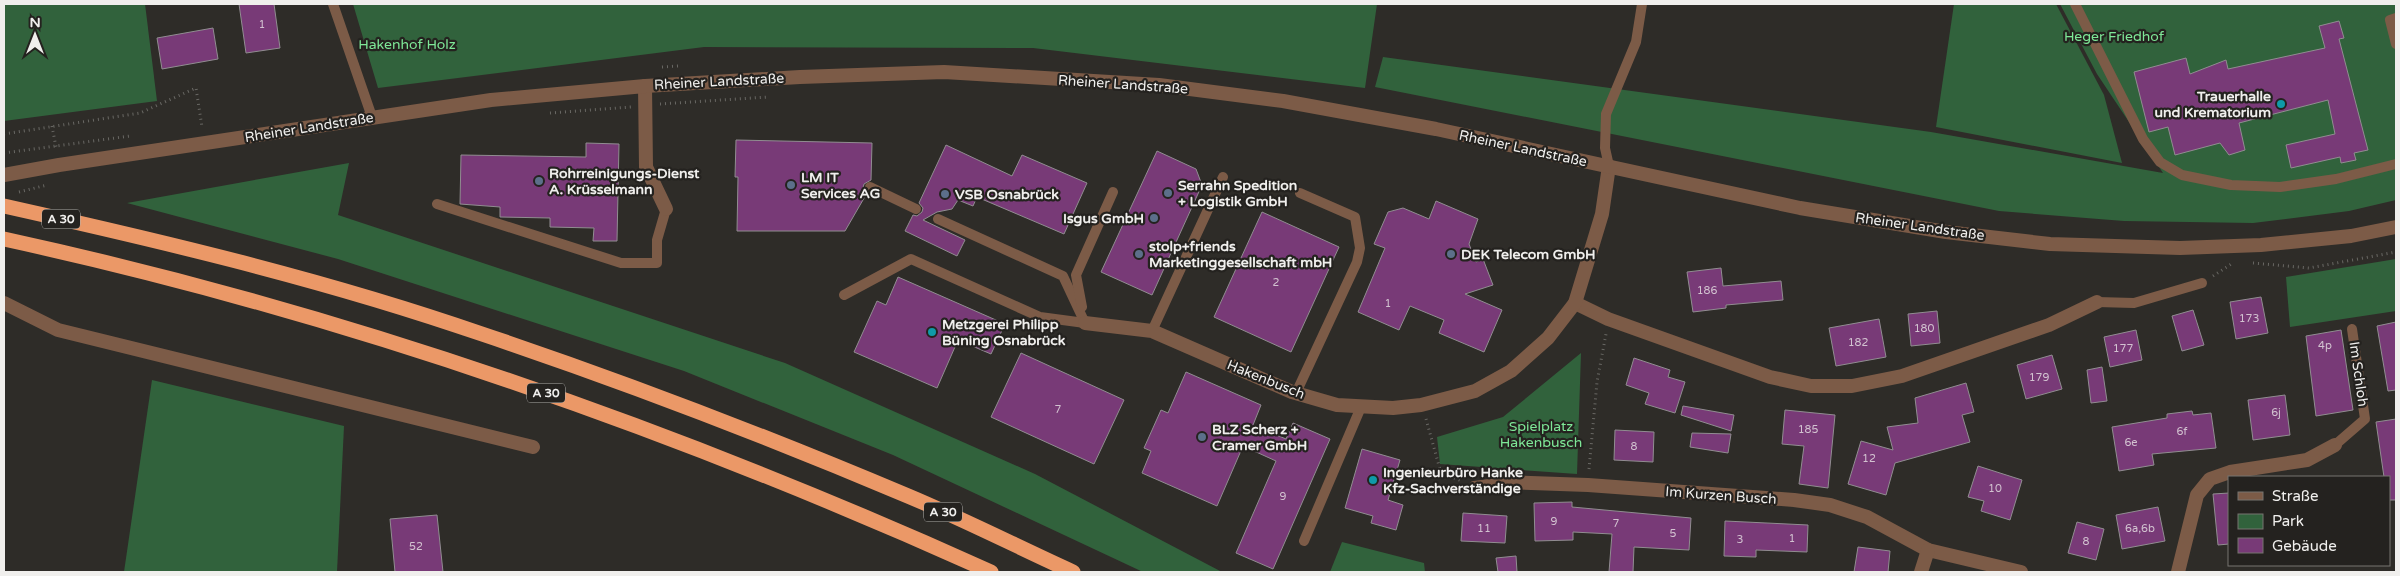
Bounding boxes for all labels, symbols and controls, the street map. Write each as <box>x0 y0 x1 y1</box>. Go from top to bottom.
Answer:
north arrow <box>10 10 60 60</box>
text: N <box>29 14 41 31</box>
house number: 1 <box>259 18 265 31</box>
park label: Heger Friedhof <box>2064 28 2165 45</box>
park label: Hakenhof Holz <box>358 36 456 53</box>
street label: Rheiner Landstraße <box>654 70 785 93</box>
street label: Rheiner Landstraße <box>1057 71 1189 98</box>
place label: Trauerhalle und Krematorium <box>2154 88 2271 121</box>
marker: Trauerhalle und Krematorium <box>2275 98 2287 110</box>
street label: Rheiner Landstraße <box>243 109 375 146</box>
street label: Rheiner Landstraße <box>1457 127 1588 170</box>
place label: Rohrreinigungs-Dienst A. Krüsselmann <box>549 165 700 198</box>
place label: LM IT Services AG <box>801 169 880 202</box>
marker: Rohrreinigungs-Dienst A. Krüsselmann <box>533 175 545 187</box>
place label: Serrahn Spedition + Logistik GmbH <box>1178 177 1297 210</box>
marker: LM IT Services AG <box>785 179 797 191</box>
place label: VSB Osnabrück <box>955 186 1059 203</box>
marker: Serrahn Spedition + Logistik GmbH <box>1162 187 1174 199</box>
marker: VSB Osnabrück <box>939 188 951 200</box>
street label: Rheiner Landstraße <box>1854 209 1986 244</box>
road number: A 30 <box>42 210 80 228</box>
place label: Isgus GmbH <box>1063 210 1144 227</box>
marker: Isgus GmbH <box>1148 212 1160 224</box>
place label: stolp+friends Marketinggesellschaft mbH <box>1149 238 1332 271</box>
place label: DEK Telecom GmbH <box>1461 246 1596 263</box>
marker: stolp+friends Marketinggesellschaft mbH <box>1133 248 1145 260</box>
marker: DEK Telecom GmbH <box>1445 248 1457 260</box>
house number: 2 <box>1273 276 1280 289</box>
house number: 186 <box>1697 284 1717 297</box>
house number: 1 <box>1385 297 1391 310</box>
house number: 173 <box>2239 312 2259 325</box>
place label: Metzgerei Philipp Büning Osnabrück <box>942 316 1066 349</box>
house number: 180 <box>1914 322 1934 335</box>
marker: Metzgerei Philipp Büning Osnabrück <box>926 326 938 338</box>
house number: 182 <box>1848 336 1868 349</box>
house number: 4p <box>2318 339 2332 352</box>
street label: Im Schloh <box>2346 340 2371 408</box>
house number: 177 <box>2113 342 2133 355</box>
street label: Hakenbusch <box>1224 356 1307 403</box>
house number: 179 <box>2029 371 2049 384</box>
road number: A 30 <box>527 383 565 402</box>
house number: 7 <box>1055 403 1062 416</box>
house number: 6j <box>2271 406 2281 419</box>
park label: Spielplatz Hakenbusch <box>1500 418 1582 451</box>
place label: BLZ Scherz + Cramer GmbH <box>1212 421 1307 454</box>
house number: 185 <box>1798 423 1818 436</box>
house number: 6f <box>2176 425 2188 438</box>
marker: BLZ Scherz + Cramer GmbH <box>1196 431 1208 443</box>
house number: 6e <box>2124 436 2138 449</box>
house number: 8 <box>1631 440 1638 453</box>
house number: 12 <box>1862 452 1876 465</box>
place label: Ingenieurbüro Hanke Kfz-Sachverständige <box>1383 464 1523 497</box>
marker: Ingenieurbüro Hanke Kfz-Sachverständige <box>1367 474 1379 486</box>
legend <box>2228 476 2390 566</box>
house number: 10 <box>1988 482 2002 495</box>
street label: Im Kurzen Busch <box>1665 483 1777 508</box>
text: Straße <box>2272 487 2318 505</box>
house number: 9 <box>1280 490 1287 503</box>
road number: A 30 <box>924 502 962 522</box>
text: Park <box>2272 512 2304 530</box>
house number: 9 <box>1551 515 1558 528</box>
house number: 7 <box>1613 517 1620 530</box>
house number: 11 <box>1477 522 1491 535</box>
house number: 6a,6b <box>2125 522 2155 535</box>
house number: 5 <box>1670 527 1677 540</box>
house number: 1 <box>1789 532 1795 545</box>
house number: 3 <box>1737 533 1744 546</box>
house number: 8 <box>2083 535 2090 548</box>
text: Gebäude <box>2272 537 2337 555</box>
house number: 52 <box>409 540 423 553</box>

